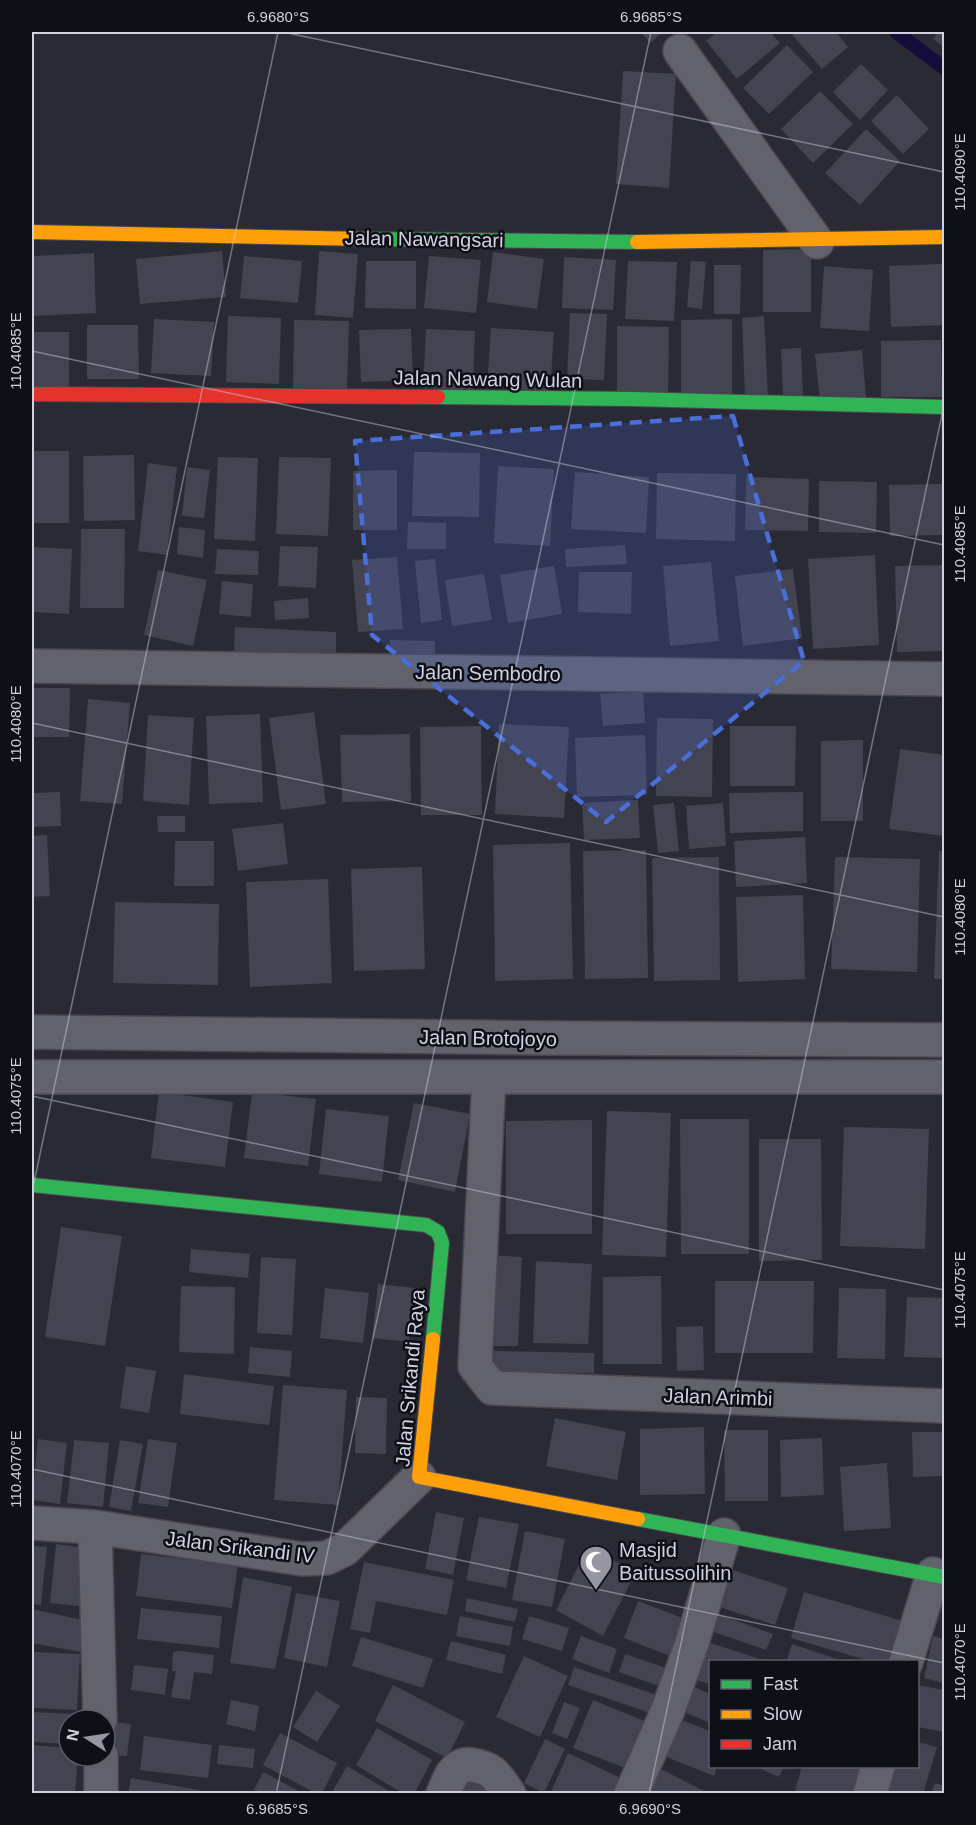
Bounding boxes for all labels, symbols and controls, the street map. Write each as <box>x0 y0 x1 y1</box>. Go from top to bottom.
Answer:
text: 6.9680°S <box>247 8 309 25</box>
text: 6.9685°S <box>620 8 682 25</box>
text: 110.4090°E <box>951 133 968 211</box>
street label: Jalan Nawangsari <box>344 227 504 251</box>
text: 110.4085°E <box>7 312 24 390</box>
street label: Jalan Nawang Wulan <box>394 366 582 392</box>
text: 110.4085°E <box>951 505 968 583</box>
street label: Jalan Sembodro <box>415 661 561 685</box>
text: 110.4080°E <box>7 685 24 763</box>
text: 110.4080°E <box>951 878 968 956</box>
street label: Jalan Brotojoyo <box>419 1026 557 1050</box>
text: 110.4075°E <box>7 1057 24 1135</box>
text: 110.4075°E <box>951 1251 968 1329</box>
street label: Jalan Srikandi Raya <box>391 1288 429 1468</box>
street label: Jalan Arimbi <box>663 1384 773 1410</box>
text: 110.4070°E <box>7 1430 24 1508</box>
street label: Jalan Srikandi IV <box>164 1527 316 1567</box>
place label: Masjid Baitussolihin <box>619 1539 731 1584</box>
mosque icon: Masjid Baitussolihin <box>578 1544 614 1591</box>
text: 110.4070°E <box>951 1623 968 1701</box>
legend <box>709 1660 919 1768</box>
text: Fast <box>763 1674 798 1694</box>
text: Slow <box>763 1704 803 1724</box>
north arrow <box>57 1708 117 1768</box>
text: N <box>63 1728 82 1742</box>
text: Jam <box>763 1734 797 1754</box>
text: 6.9685°S <box>246 1800 308 1817</box>
text: 6.9690°S <box>619 1800 681 1817</box>

